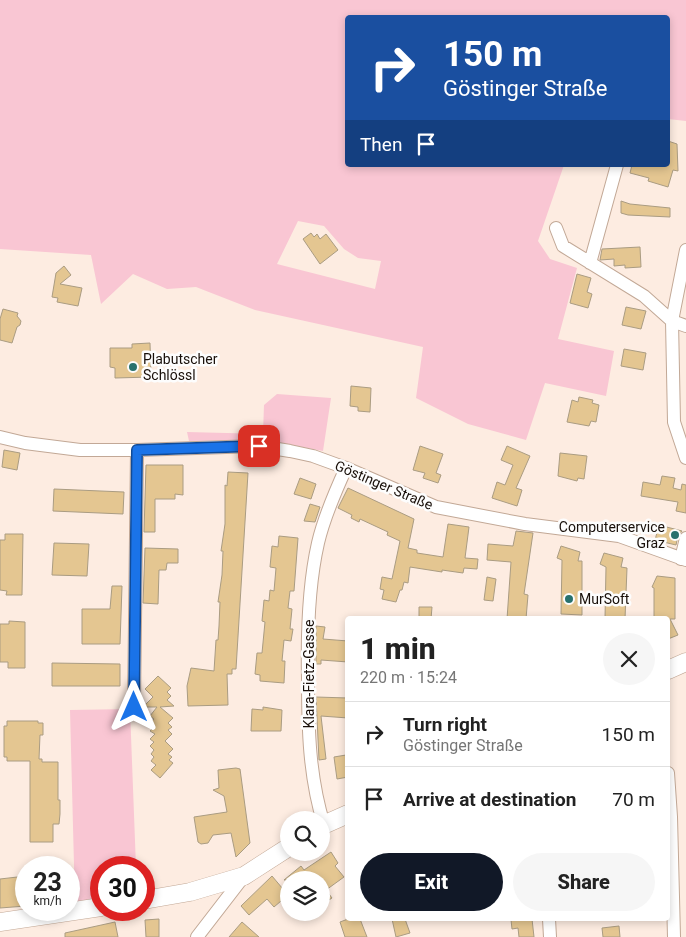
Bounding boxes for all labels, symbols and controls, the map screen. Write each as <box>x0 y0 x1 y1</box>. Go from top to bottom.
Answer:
text: 150 m <box>443 34 542 75</box>
icon: right <box>360 35 425 100</box>
text: Göstinger Straße <box>443 76 608 101</box>
icon: arrive <box>412 130 440 158</box>
text: Then <box>360 133 402 156</box>
place label: Plabutscher Schlössl <box>143 351 218 383</box>
marker: Plabutscher Schlössl <box>127 361 139 373</box>
pin <box>238 425 280 467</box>
icon: arrive <box>245 432 273 460</box>
street label: Göstinger Straße <box>333 457 435 513</box>
place label: Computerservice Graz <box>559 519 665 551</box>
marker: Computerservice Graz <box>669 529 681 541</box>
place label: MurSoft <box>579 591 630 607</box>
marker: MurSoft <box>563 593 575 605</box>
street label: Klara-Fietz-Gasse <box>301 620 317 728</box>
text: 1 min <box>360 631 436 666</box>
button: close <box>603 633 655 685</box>
text: 220 m · 15:24 <box>360 668 457 687</box>
position arrow <box>107 680 159 732</box>
text: Turn right <box>403 713 487 736</box>
icon: right <box>360 720 388 748</box>
text: 150 m <box>602 723 655 746</box>
text: Göstinger Straße <box>403 736 523 755</box>
icon: arrive <box>360 785 388 813</box>
text: Arrive at destination <box>403 788 576 811</box>
text: 70 m <box>612 788 655 811</box>
map controls <box>280 811 330 921</box>
button: search <box>280 811 330 861</box>
button: Exit <box>360 853 503 911</box>
button: Share <box>513 853 655 911</box>
speed limit sign: 30 <box>90 856 155 921</box>
text: 23 <box>33 868 62 897</box>
button: layers <box>280 871 330 921</box>
text: km/h <box>33 894 62 908</box>

